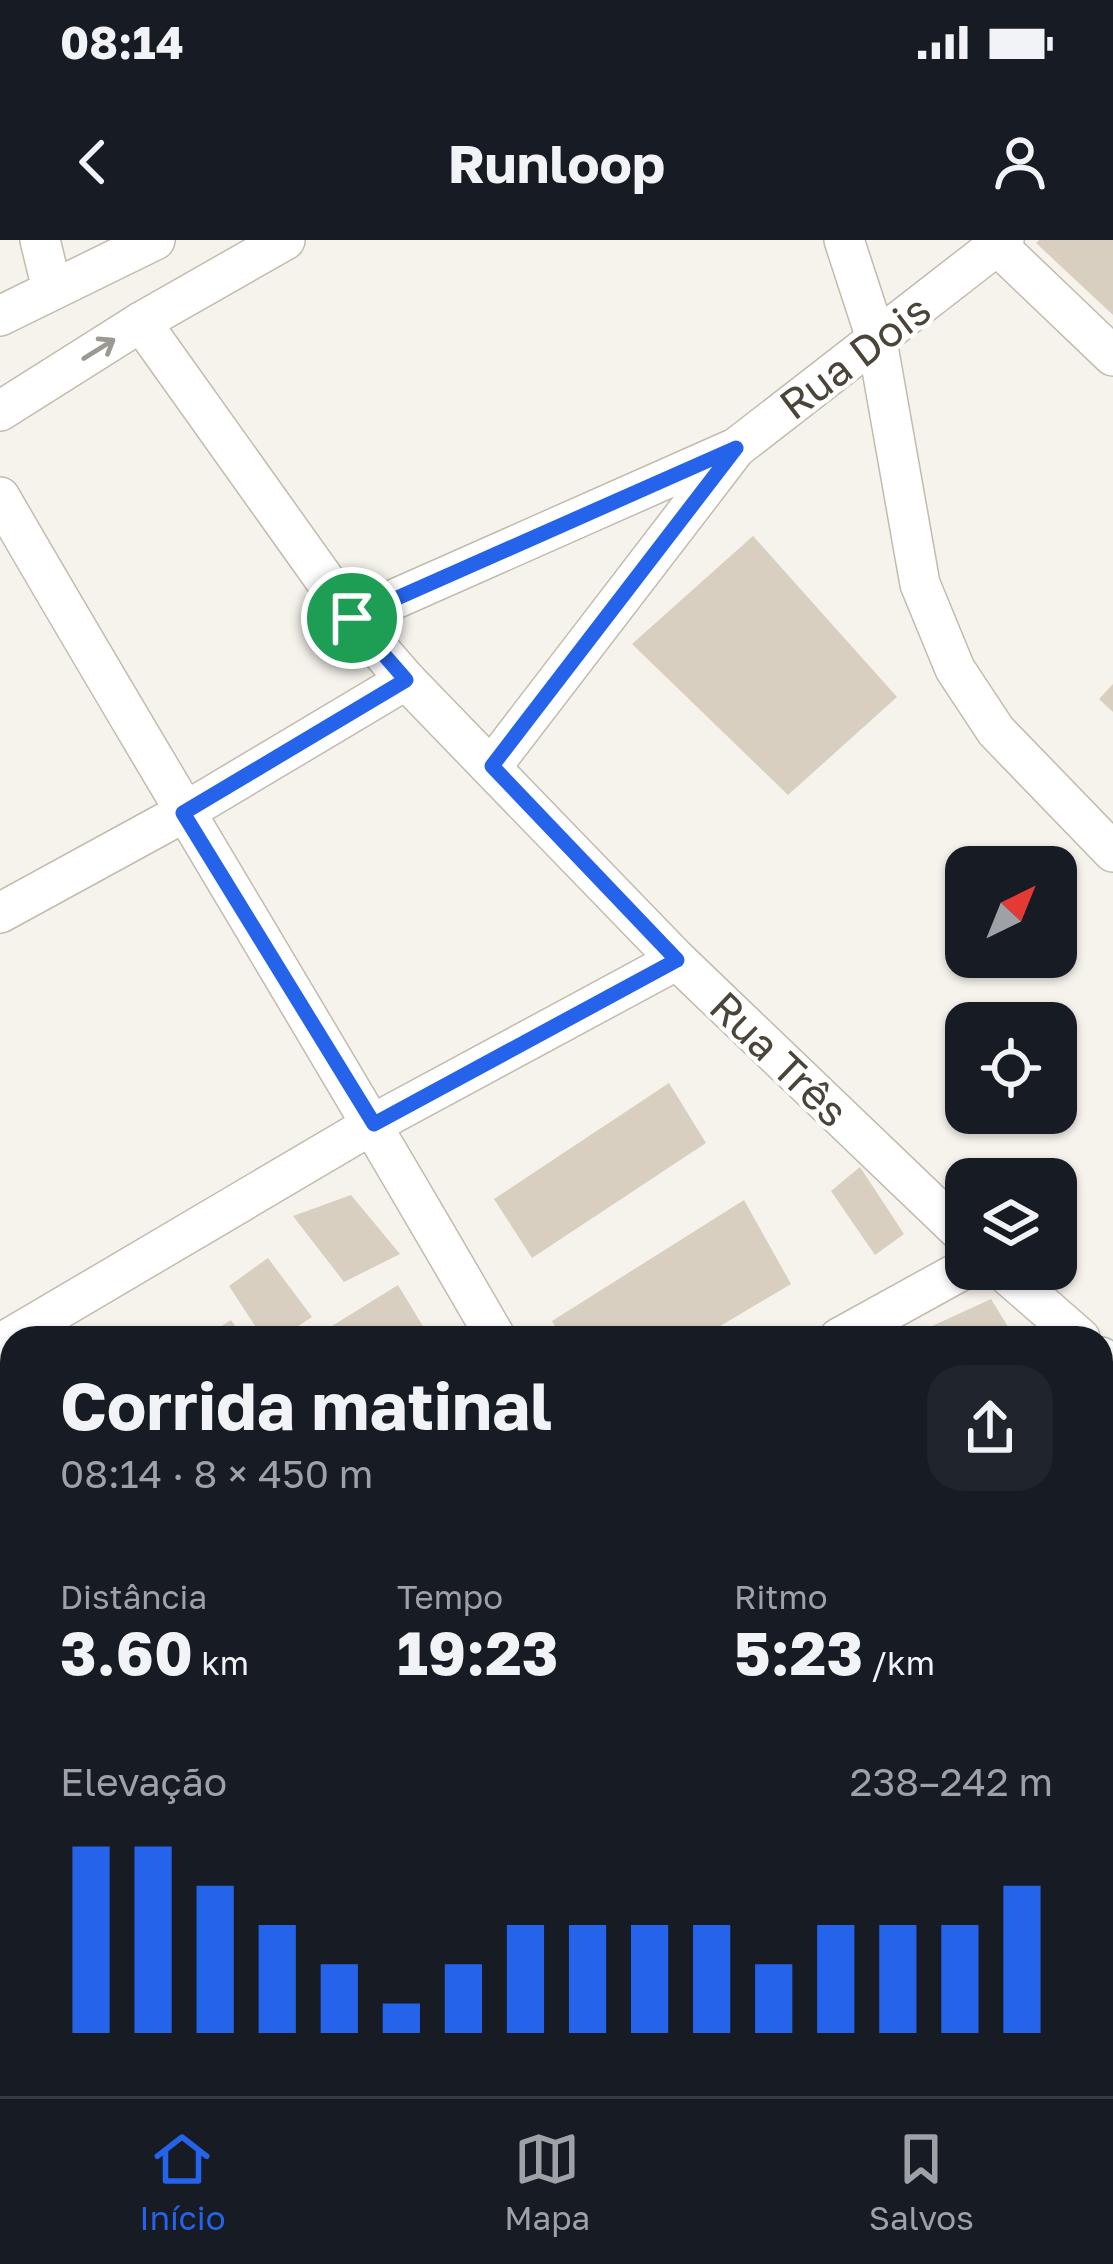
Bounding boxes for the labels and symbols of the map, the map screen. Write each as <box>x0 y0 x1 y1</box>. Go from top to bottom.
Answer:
street label: Rua Dois <box>769 283 940 429</box>
one-way arrow <box>81 336 115 361</box>
pin <box>301 567 403 669</box>
north arrow <box>945 846 1077 978</box>
street label: Rua Três <box>700 980 859 1136</box>

